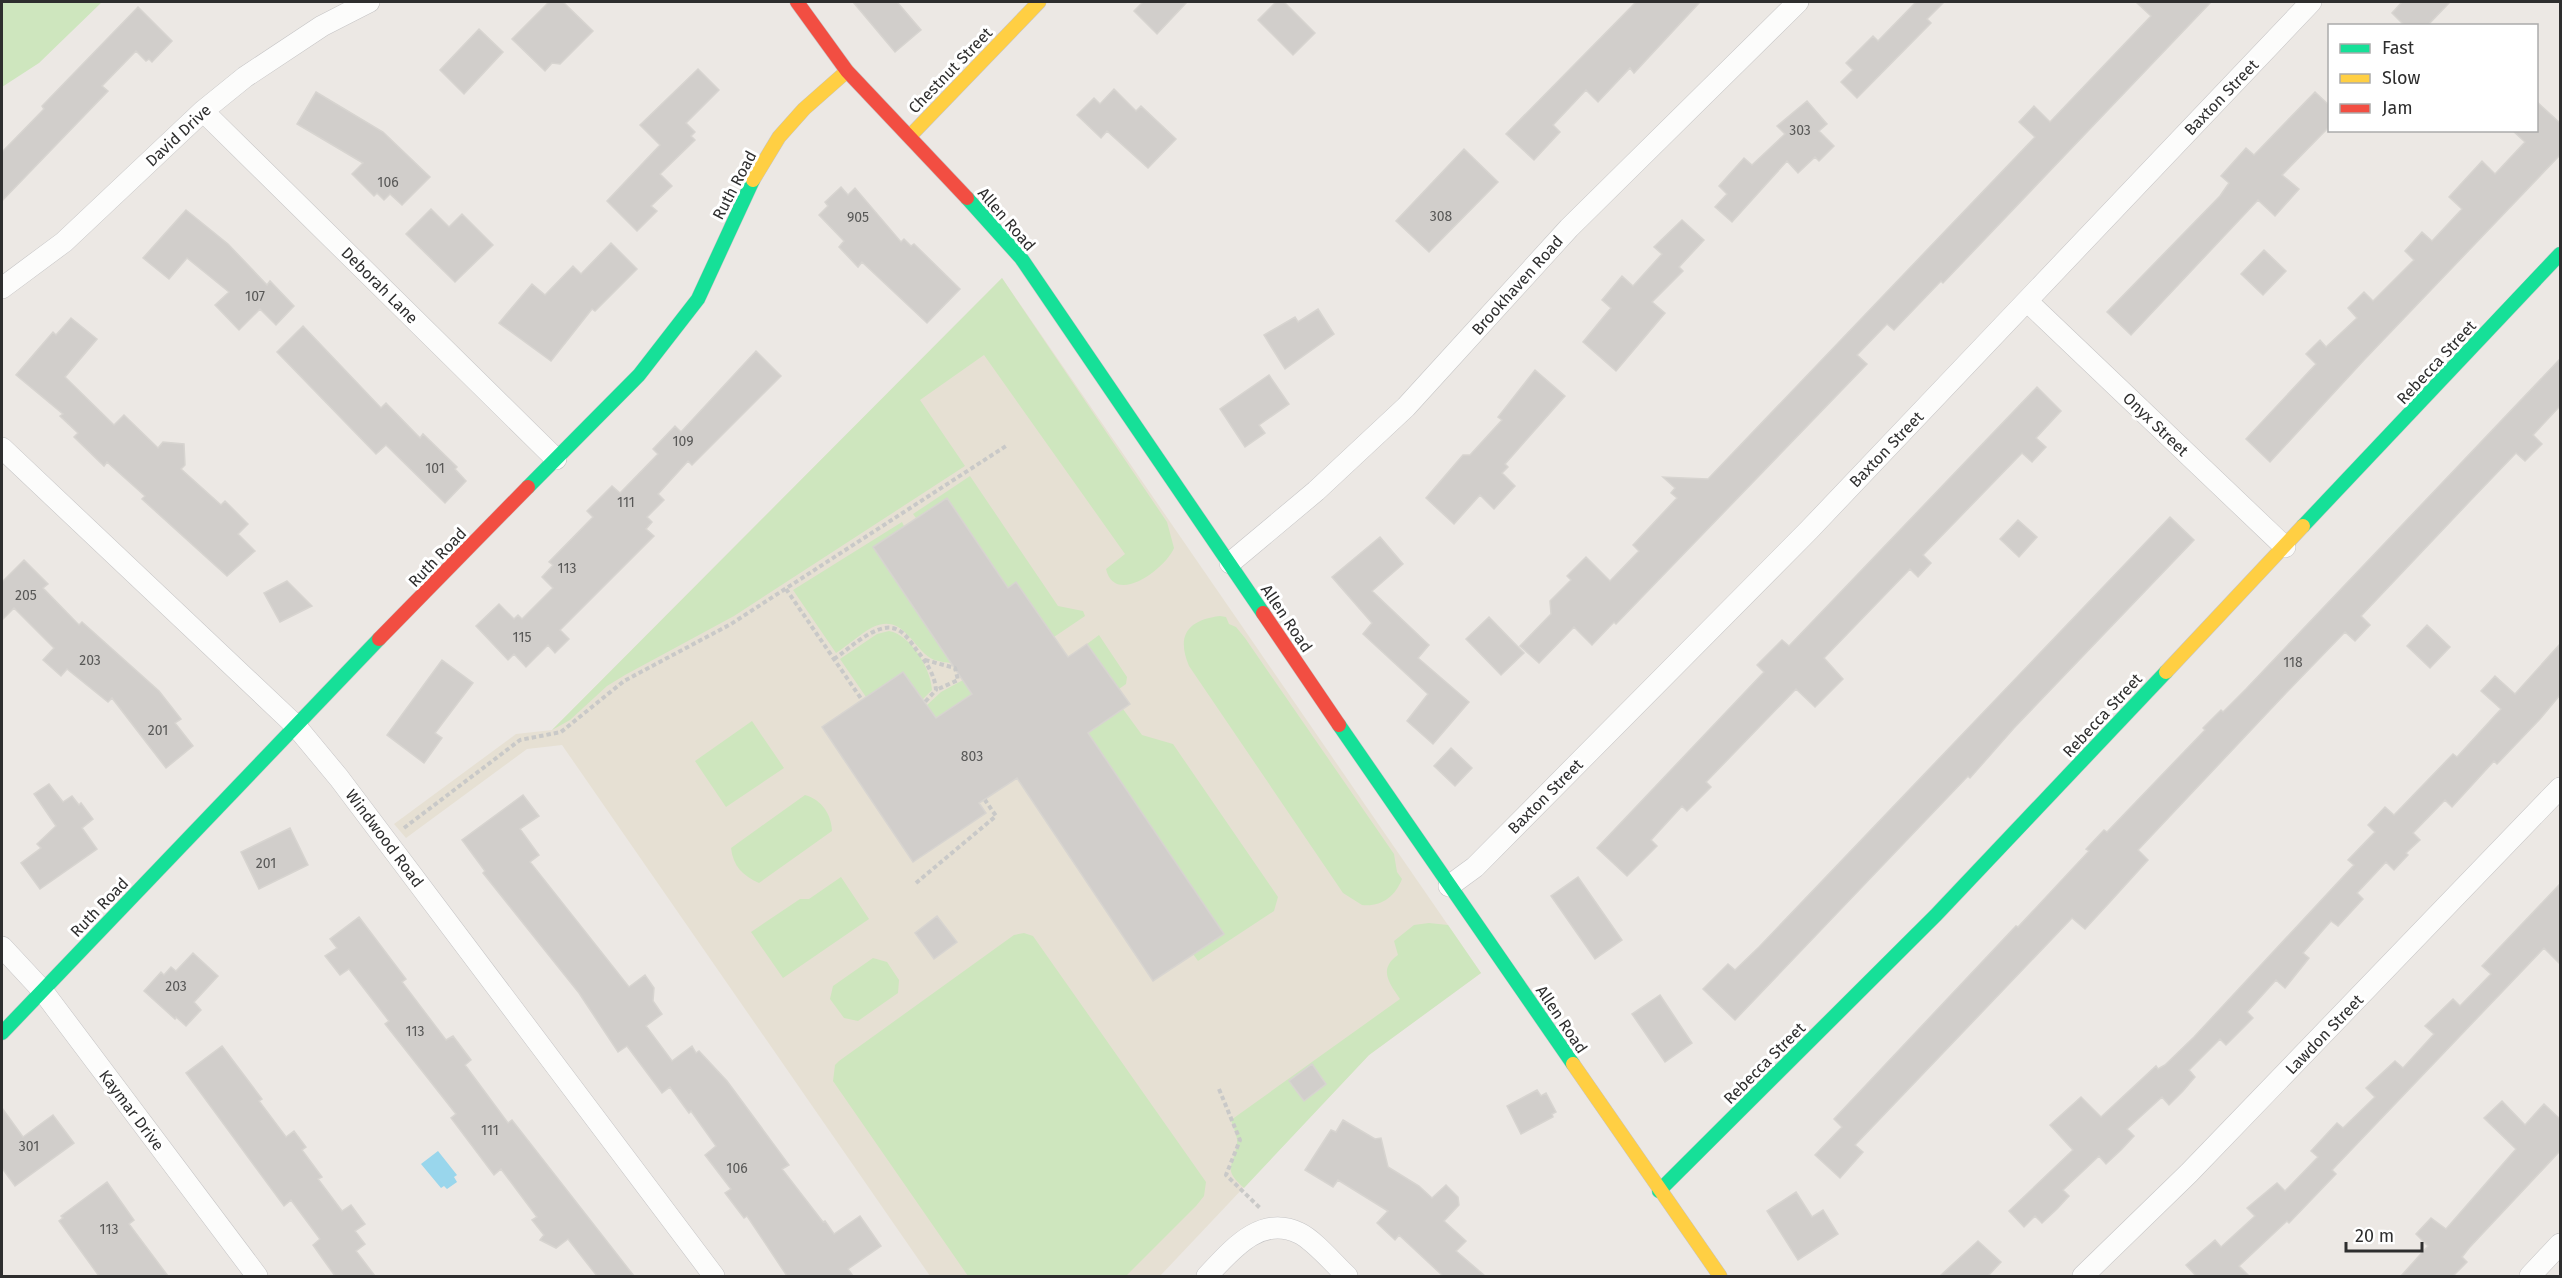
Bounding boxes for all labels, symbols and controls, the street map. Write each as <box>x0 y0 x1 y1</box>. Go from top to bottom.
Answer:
street label: Chestnut Street <box>905 23 996 117</box>
legend <box>2328 24 2538 132</box>
text: Fast <box>2382 37 2415 59</box>
street label: Baxton Street <box>2180 55 2262 139</box>
text: Slow <box>2382 67 2421 89</box>
text: Jam <box>2382 97 2413 119</box>
street label: David Drive <box>142 100 215 170</box>
house number: 303 <box>1789 122 1811 139</box>
street label: Ruth Road <box>708 148 761 223</box>
house number: 106 <box>377 174 399 191</box>
street label: Allen Road <box>974 184 1039 255</box>
house number: 308 <box>1430 208 1453 225</box>
house number: 905 <box>847 209 869 226</box>
street label: Brookhaven Road <box>1468 232 1567 339</box>
street label: Deborah Lane <box>337 243 422 328</box>
house number: 107 <box>245 288 265 305</box>
street label: Rebecca Street <box>2393 316 2480 408</box>
street label: Onyx Street <box>2119 388 2192 460</box>
street label: Baxton Street <box>1845 407 1927 491</box>
house number: 109 <box>672 433 694 450</box>
house number: 101 <box>425 460 445 477</box>
house number: 111 <box>617 494 635 511</box>
street label: Ruth Road <box>404 524 470 591</box>
house number: 113 <box>558 560 576 577</box>
street label: Allen Road <box>1257 581 1316 656</box>
house number: 205 <box>15 587 37 604</box>
house number: 115 <box>513 629 531 646</box>
house number: 203 <box>79 652 101 669</box>
house number: 118 <box>2283 654 2303 671</box>
street label: Rebecca Street <box>2059 669 2146 761</box>
house number: 201 <box>148 722 168 739</box>
house number: 803 <box>961 748 983 765</box>
street label: Baxton Street <box>1504 755 1587 838</box>
street label: Windwood Road <box>342 786 428 891</box>
house number: 201 <box>256 855 276 872</box>
street label: Ruth Road <box>66 874 132 941</box>
house number: 203 <box>165 978 187 995</box>
street label: Allen Road <box>1532 982 1591 1057</box>
street label: Lawdon Street <box>2281 990 2367 1078</box>
street label: Rebecca Street <box>1720 1018 1809 1108</box>
house number: 113 <box>406 1023 424 1040</box>
street label: Kaymar Drive <box>95 1066 168 1154</box>
house number: 111 <box>481 1122 499 1139</box>
house number: 301 <box>19 1138 39 1155</box>
house number: 106 <box>726 1160 748 1177</box>
scale bar <box>2346 1215 2422 1253</box>
house number: 113 <box>100 1221 118 1238</box>
text: 20 m <box>2355 1225 2394 1247</box>

